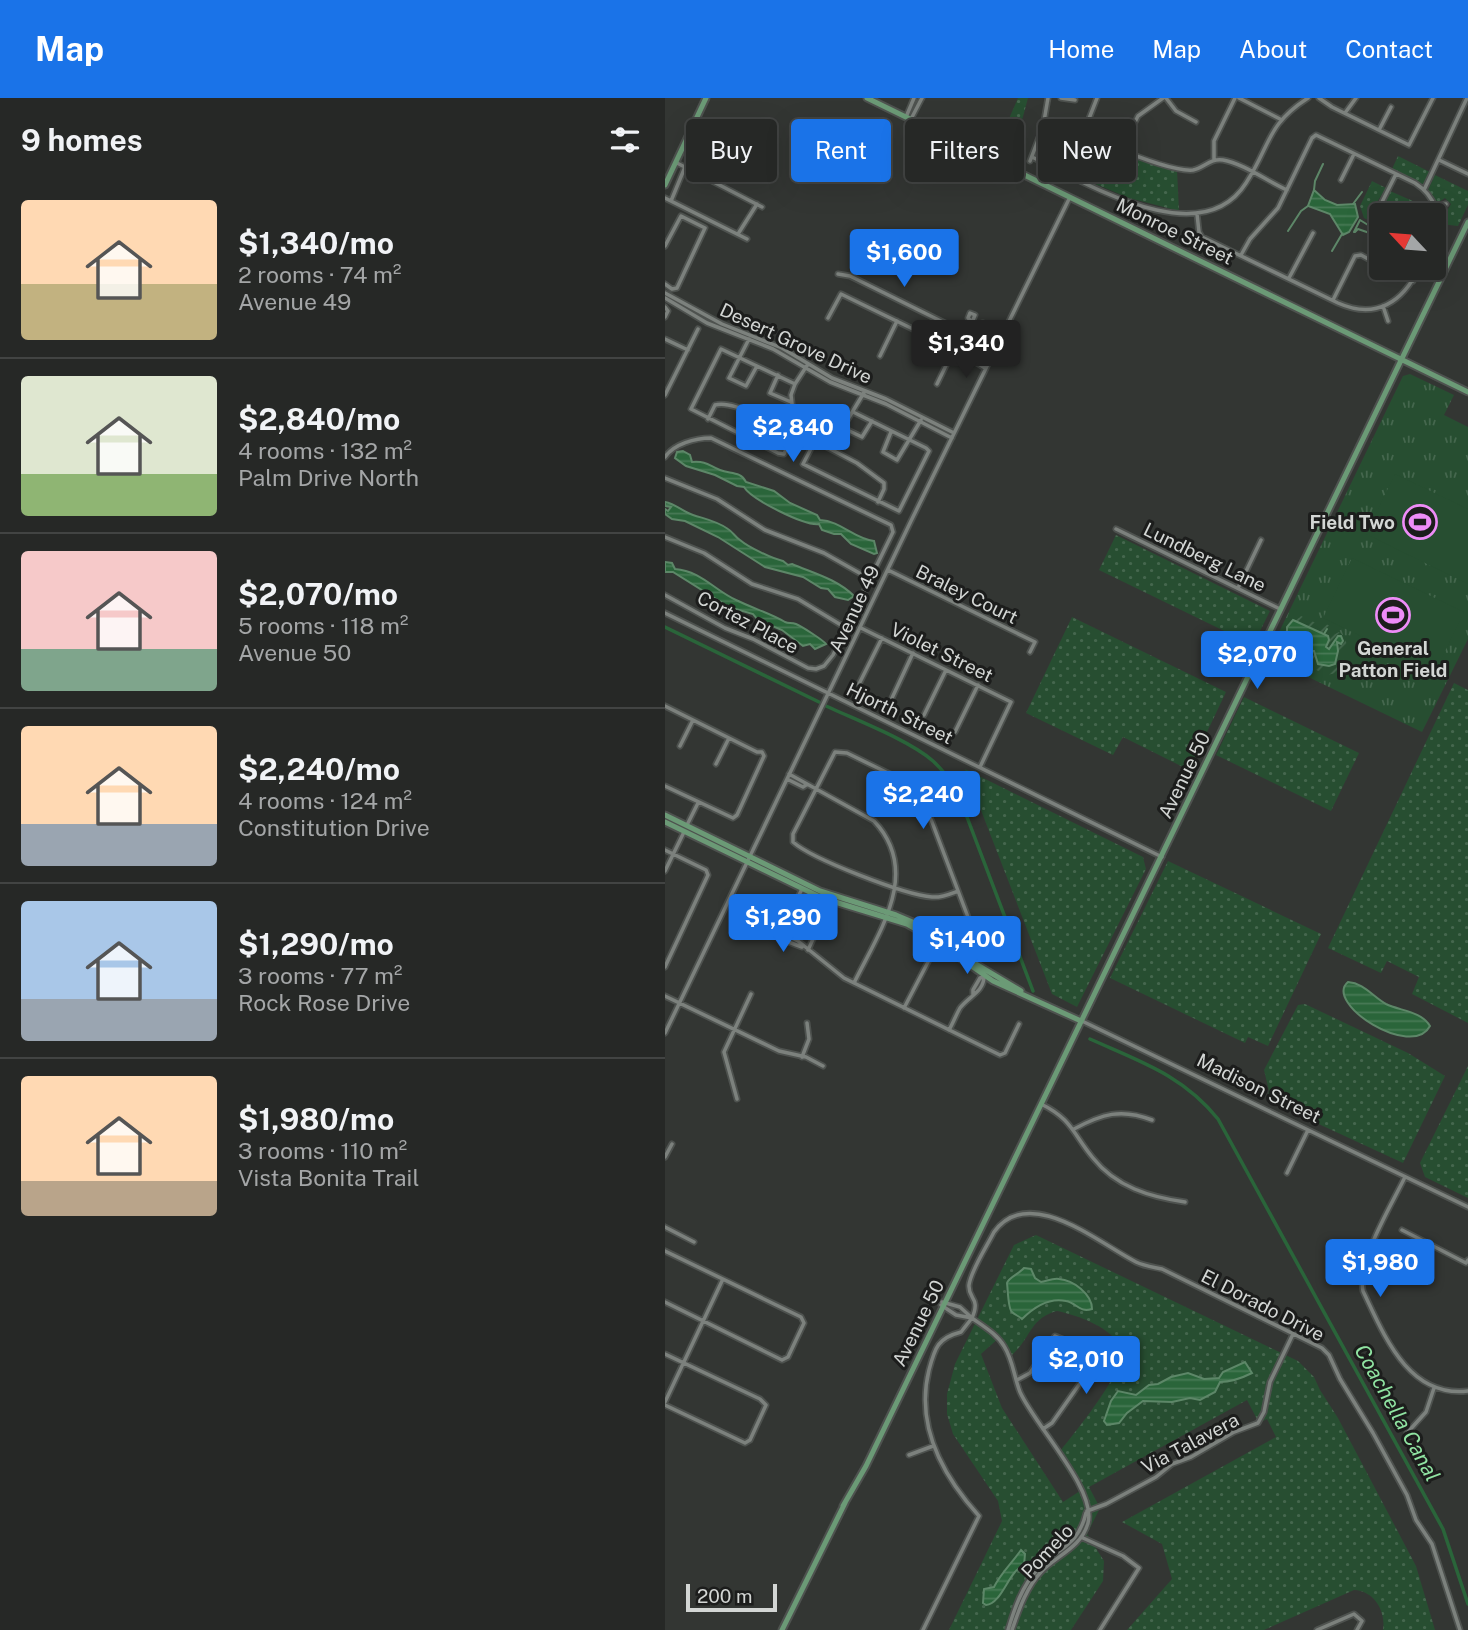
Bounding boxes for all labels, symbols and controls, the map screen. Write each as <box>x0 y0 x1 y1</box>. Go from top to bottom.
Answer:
text: Map <box>35 30 104 68</box>
text: Home <box>1048 35 1114 63</box>
text: Map <box>1152 35 1201 63</box>
text: About <box>1239 35 1307 63</box>
text: Contact <box>1345 35 1433 63</box>
chip: Buy <box>686 119 777 182</box>
chip: Rent <box>791 119 891 182</box>
chip: Filters <box>905 119 1024 182</box>
chip: New <box>1038 119 1136 182</box>
icon: filters <box>606 121 644 159</box>
text: 9 homes <box>21 122 143 158</box>
street label: Monroe Street <box>1113 193 1237 269</box>
north arrow <box>1369 203 1445 280</box>
map controls <box>1369 203 1446 280</box>
text: $1,340/mo <box>238 225 394 261</box>
icon: home <box>77 228 161 312</box>
pin: $1,600 <box>847 230 961 289</box>
text: $1,600 <box>866 238 942 265</box>
text: 2 rooms · 74 m² <box>238 261 401 288</box>
text: Avenue 49 <box>238 288 351 315</box>
street label: Desert Grove Drive <box>716 298 876 388</box>
pin: $1,340 <box>909 320 1023 380</box>
text: $1,340 <box>928 329 1005 356</box>
text: $2,840/mo <box>238 401 400 437</box>
icon: home <box>77 404 161 488</box>
pin: $2,840 <box>736 404 850 464</box>
text: $2,840 <box>752 413 834 440</box>
text: 4 rooms · 132 m² <box>238 437 412 464</box>
text: Palm Drive North <box>238 464 419 491</box>
sports icon: Field Two <box>1401 503 1439 541</box>
place label: Field Two <box>1310 511 1395 533</box>
street label: Lundberg Lane <box>1140 518 1270 596</box>
street label: Braley Court <box>913 560 1021 628</box>
street label: Avenue 49 <box>824 562 884 656</box>
text: $2,070/mo <box>238 576 398 612</box>
icon: home <box>77 579 161 663</box>
street label: Cortez Place <box>694 586 802 658</box>
sports icon: General Patton Field <box>1374 596 1412 634</box>
text: 5 rooms · 118 m² <box>238 612 408 639</box>
street label: Violet Street <box>887 618 997 686</box>
pin: $2,070 <box>1200 632 1314 691</box>
place label: General Patton Field <box>1339 637 1447 681</box>
text: Avenue 50 <box>238 639 351 666</box>
text: $2,070 <box>1217 640 1297 667</box>
street label: Hjorth Street <box>843 678 957 748</box>
street label: Avenue 50 <box>1154 728 1214 822</box>
text: $2,240/mo <box>238 751 400 787</box>
icon: home <box>77 754 161 838</box>
pin: $2,240 <box>866 772 980 831</box>
text: $2,240 <box>882 780 964 807</box>
text: 4 rooms · 124 m² <box>238 787 412 814</box>
text: Constitution Drive <box>238 814 430 841</box>
pin: $1,290 <box>726 894 840 954</box>
text: $1,290 <box>745 903 821 930</box>
pin: $1,400 <box>910 916 1024 976</box>
text: $1,400 <box>929 925 1005 952</box>
text: $1,290/mo <box>238 926 394 962</box>
icon: home <box>77 929 161 1013</box>
text: 3 rooms · 77 m² <box>238 962 402 989</box>
text: Rock Rose Drive <box>238 989 410 1016</box>
street label: Madison Street <box>1194 1049 1324 1127</box>
text: $1,980/mo <box>238 1101 394 1137</box>
icon: home <box>77 1104 161 1188</box>
text: 3 rooms · 110 m² <box>238 1137 407 1164</box>
text: Vista Bonita Trail <box>238 1164 419 1191</box>
pin: $1,980 <box>1323 1240 1437 1299</box>
text: $1,980 <box>1341 1248 1419 1275</box>
street label: El Dorado Drive <box>1198 1264 1328 1346</box>
street label: Avenue 50 <box>888 1276 948 1370</box>
pin: $2,010 <box>1029 1336 1143 1396</box>
water label: Coachella Canal <box>1349 1340 1445 1486</box>
text: $2,010 <box>1048 1345 1124 1372</box>
street label: Via Talavera <box>1138 1408 1242 1478</box>
street label: Pomelo <box>1016 1519 1078 1583</box>
scale bar <box>686 1581 777 1613</box>
text: 200 m <box>697 1585 753 1607</box>

